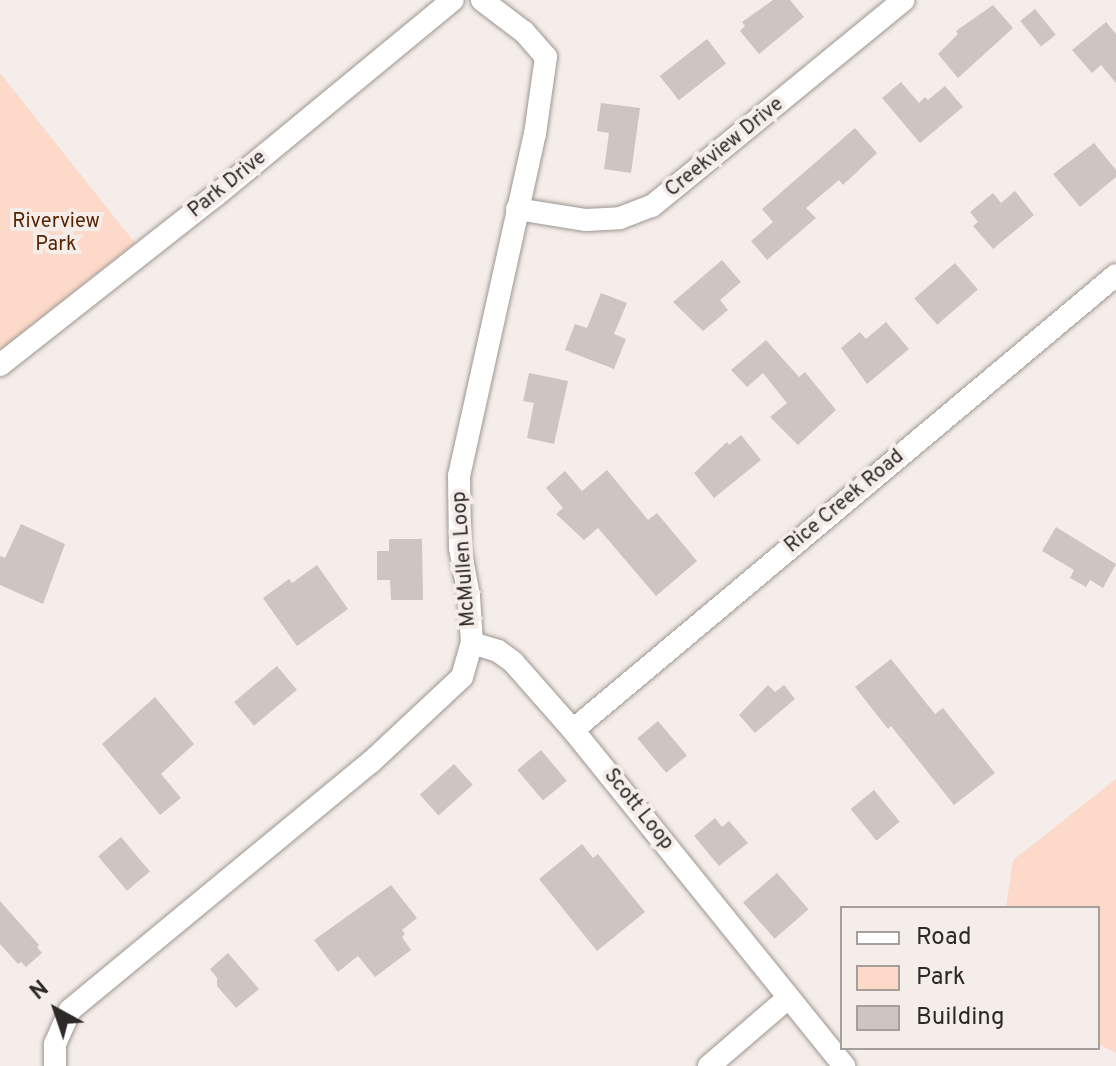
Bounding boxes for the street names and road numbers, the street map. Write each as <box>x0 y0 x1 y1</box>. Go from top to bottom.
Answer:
street label: Creekview Drive <box>661 93 789 203</box>
street label: Park Drive <box>184 146 272 224</box>
street label: Rice Creek Road <box>781 445 909 559</box>
street label: McMullen Loop <box>448 490 482 628</box>
street label: Scott Loop <box>598 765 678 855</box>

